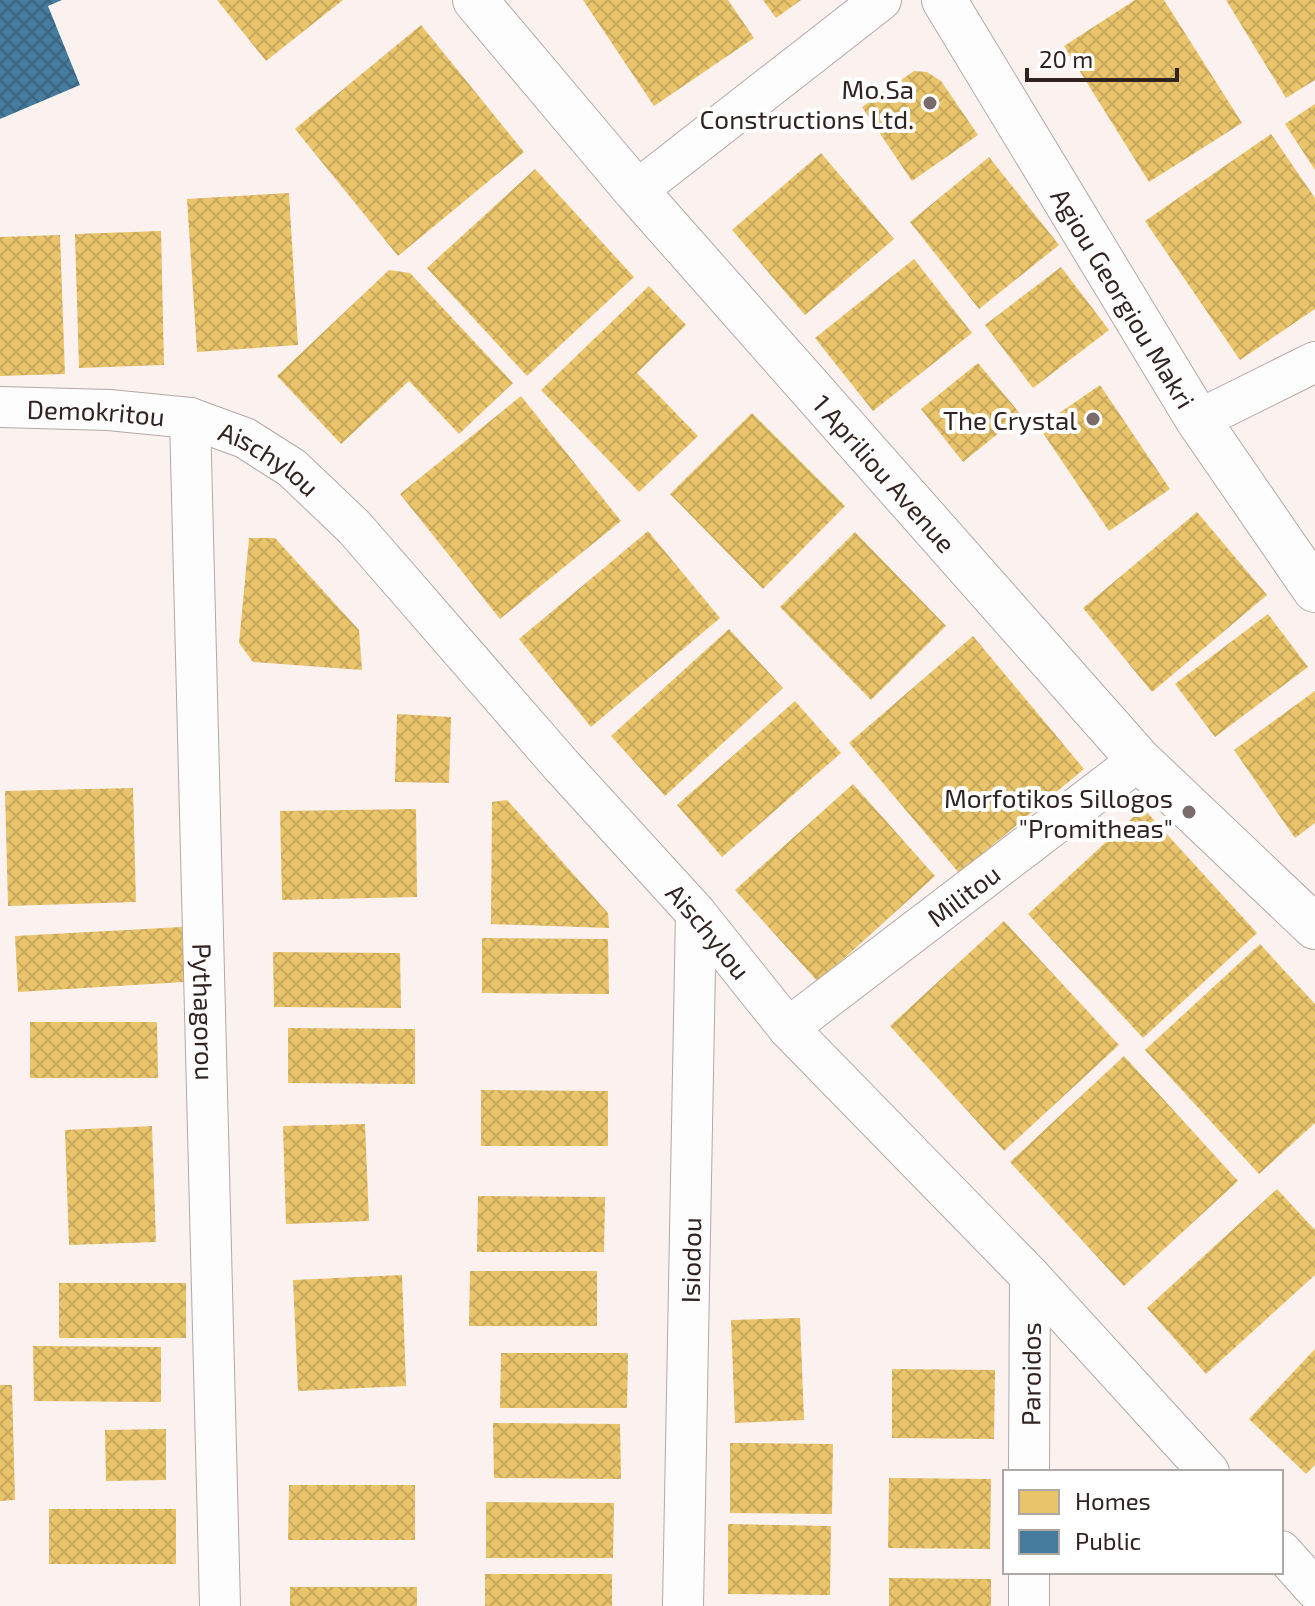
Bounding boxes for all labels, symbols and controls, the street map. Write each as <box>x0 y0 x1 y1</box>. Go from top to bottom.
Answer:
scale bar <box>1027 32 1177 82</box>
text: 20 m <box>1039 44 1093 73</box>
place label: Mo.Sa Constructions Ltd. <box>700 73 914 134</box>
marker: Mo.Sa Constructions Ltd. <box>921 94 939 112</box>
street label: Agiou Georgiou Makri <box>1046 182 1202 413</box>
street label: 1 Apriliou Avenue <box>807 388 963 558</box>
street label: Demokritou <box>26 392 166 431</box>
place label: The Crystal <box>943 404 1077 435</box>
marker: The Crystal <box>1084 410 1102 428</box>
street label: Aischylou <box>215 414 326 502</box>
place label: Morfotikos Sillogos "Promitheas" <box>944 782 1173 843</box>
marker: Morfotikos Sillogos "Promitheas" <box>1180 803 1198 821</box>
street label: Militou <box>920 857 1005 932</box>
street label: Aischylou <box>661 876 758 985</box>
street label: Pythagorou <box>188 943 222 1081</box>
street label: Isiodou <box>673 1217 706 1303</box>
street label: Paroidos <box>1014 1322 1045 1426</box>
legend <box>1003 1470 1283 1574</box>
text: Homes <box>1075 1486 1151 1515</box>
text: Public <box>1075 1526 1141 1555</box>

